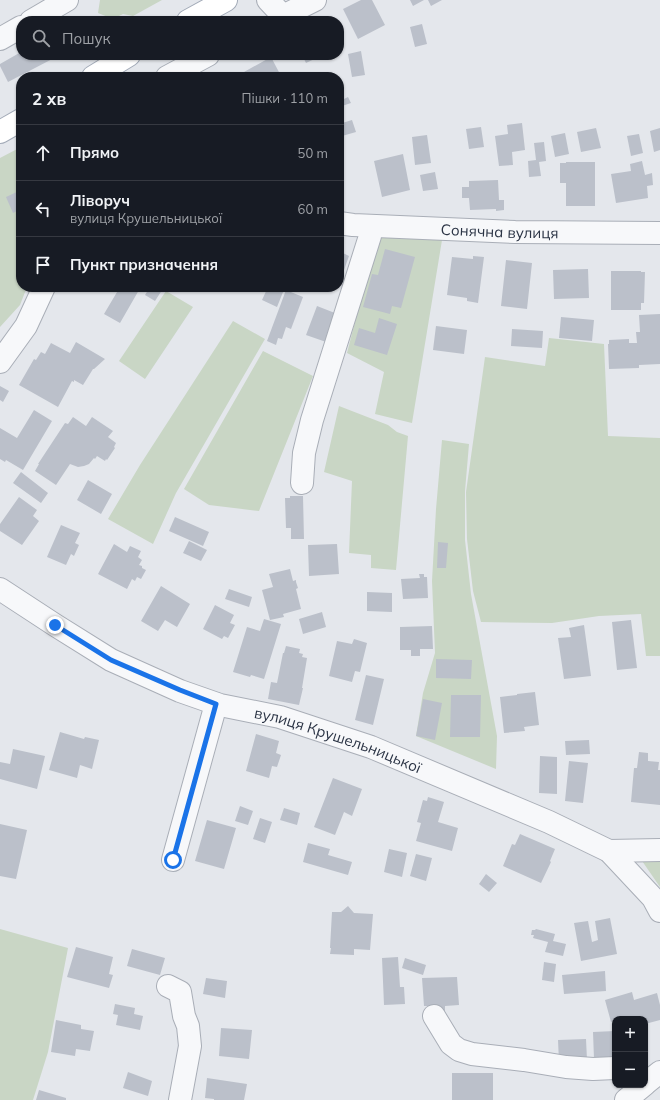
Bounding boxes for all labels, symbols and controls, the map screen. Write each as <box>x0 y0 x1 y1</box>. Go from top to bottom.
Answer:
search box <box>16 16 344 60</box>
icon: search <box>30 27 52 49</box>
text: Пошук <box>62 29 111 48</box>
text: 2 хв <box>32 88 66 109</box>
text: Пішки · 110 m <box>241 90 328 106</box>
icon: ahead <box>32 142 54 164</box>
text: Прямо <box>70 143 119 162</box>
text: 50 m <box>298 145 328 161</box>
text: Ліворуч <box>70 191 130 210</box>
icon: left <box>32 198 54 220</box>
text: 60 m <box>298 201 328 217</box>
text: вулиця Крушельницької <box>70 210 222 226</box>
street label: Сонячна вулиця <box>440 219 559 242</box>
icon: arrive <box>32 254 54 276</box>
text: Пункт призначення <box>70 255 218 274</box>
route end <box>46 616 64 634</box>
street label: вулиця Крушельницької <box>253 703 425 777</box>
route start <box>164 851 182 869</box>
map controls <box>612 1016 648 1088</box>
button: + <box>612 1016 648 1052</box>
button: − <box>612 1052 648 1088</box>

